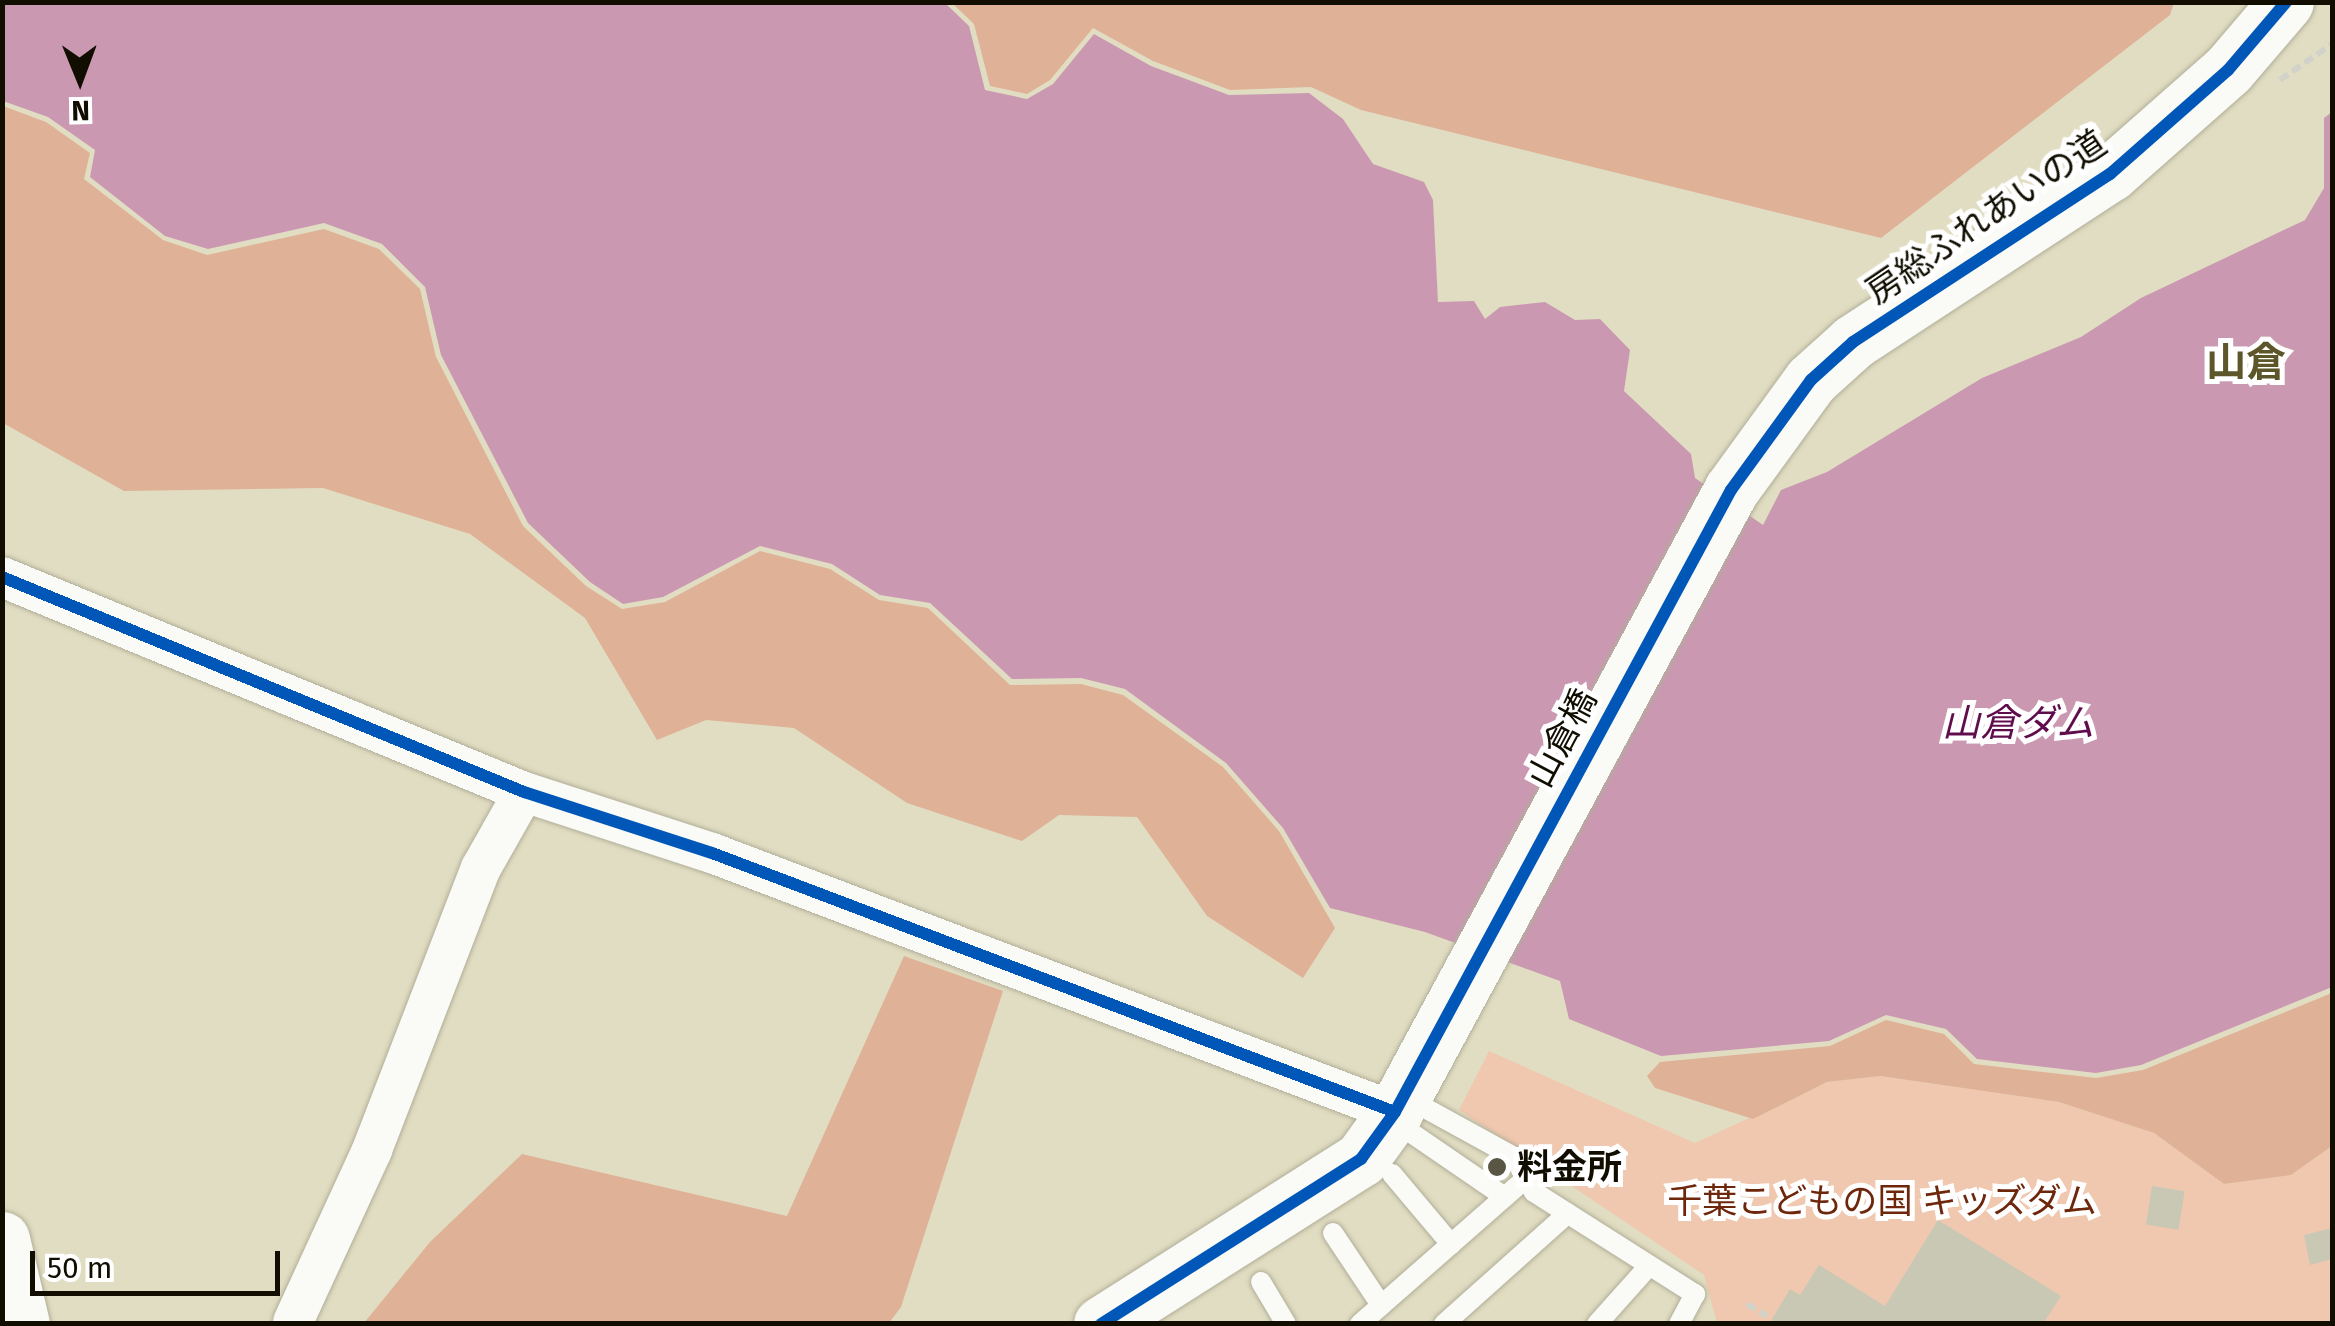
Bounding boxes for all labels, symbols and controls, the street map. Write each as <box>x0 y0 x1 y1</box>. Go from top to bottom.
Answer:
north arrow <box>30 30 130 130</box>
text: N <box>71 94 90 127</box>
street label: 房総ふれあいの道 <box>1858 121 2114 313</box>
district label: 山倉 <box>2206 339 2286 387</box>
street label: 山倉橋 <box>1519 682 1605 794</box>
water label: 山倉ダム <box>1942 701 2094 747</box>
place label: 料金所 <box>1517 1146 1622 1188</box>
marker: 料金所 <box>1486 1156 1508 1178</box>
park label: 千葉こどもの国 キッズダム <box>1667 1180 2097 1222</box>
scale bar <box>35 1231 285 1293</box>
text: 50 m <box>47 1250 112 1286</box>

